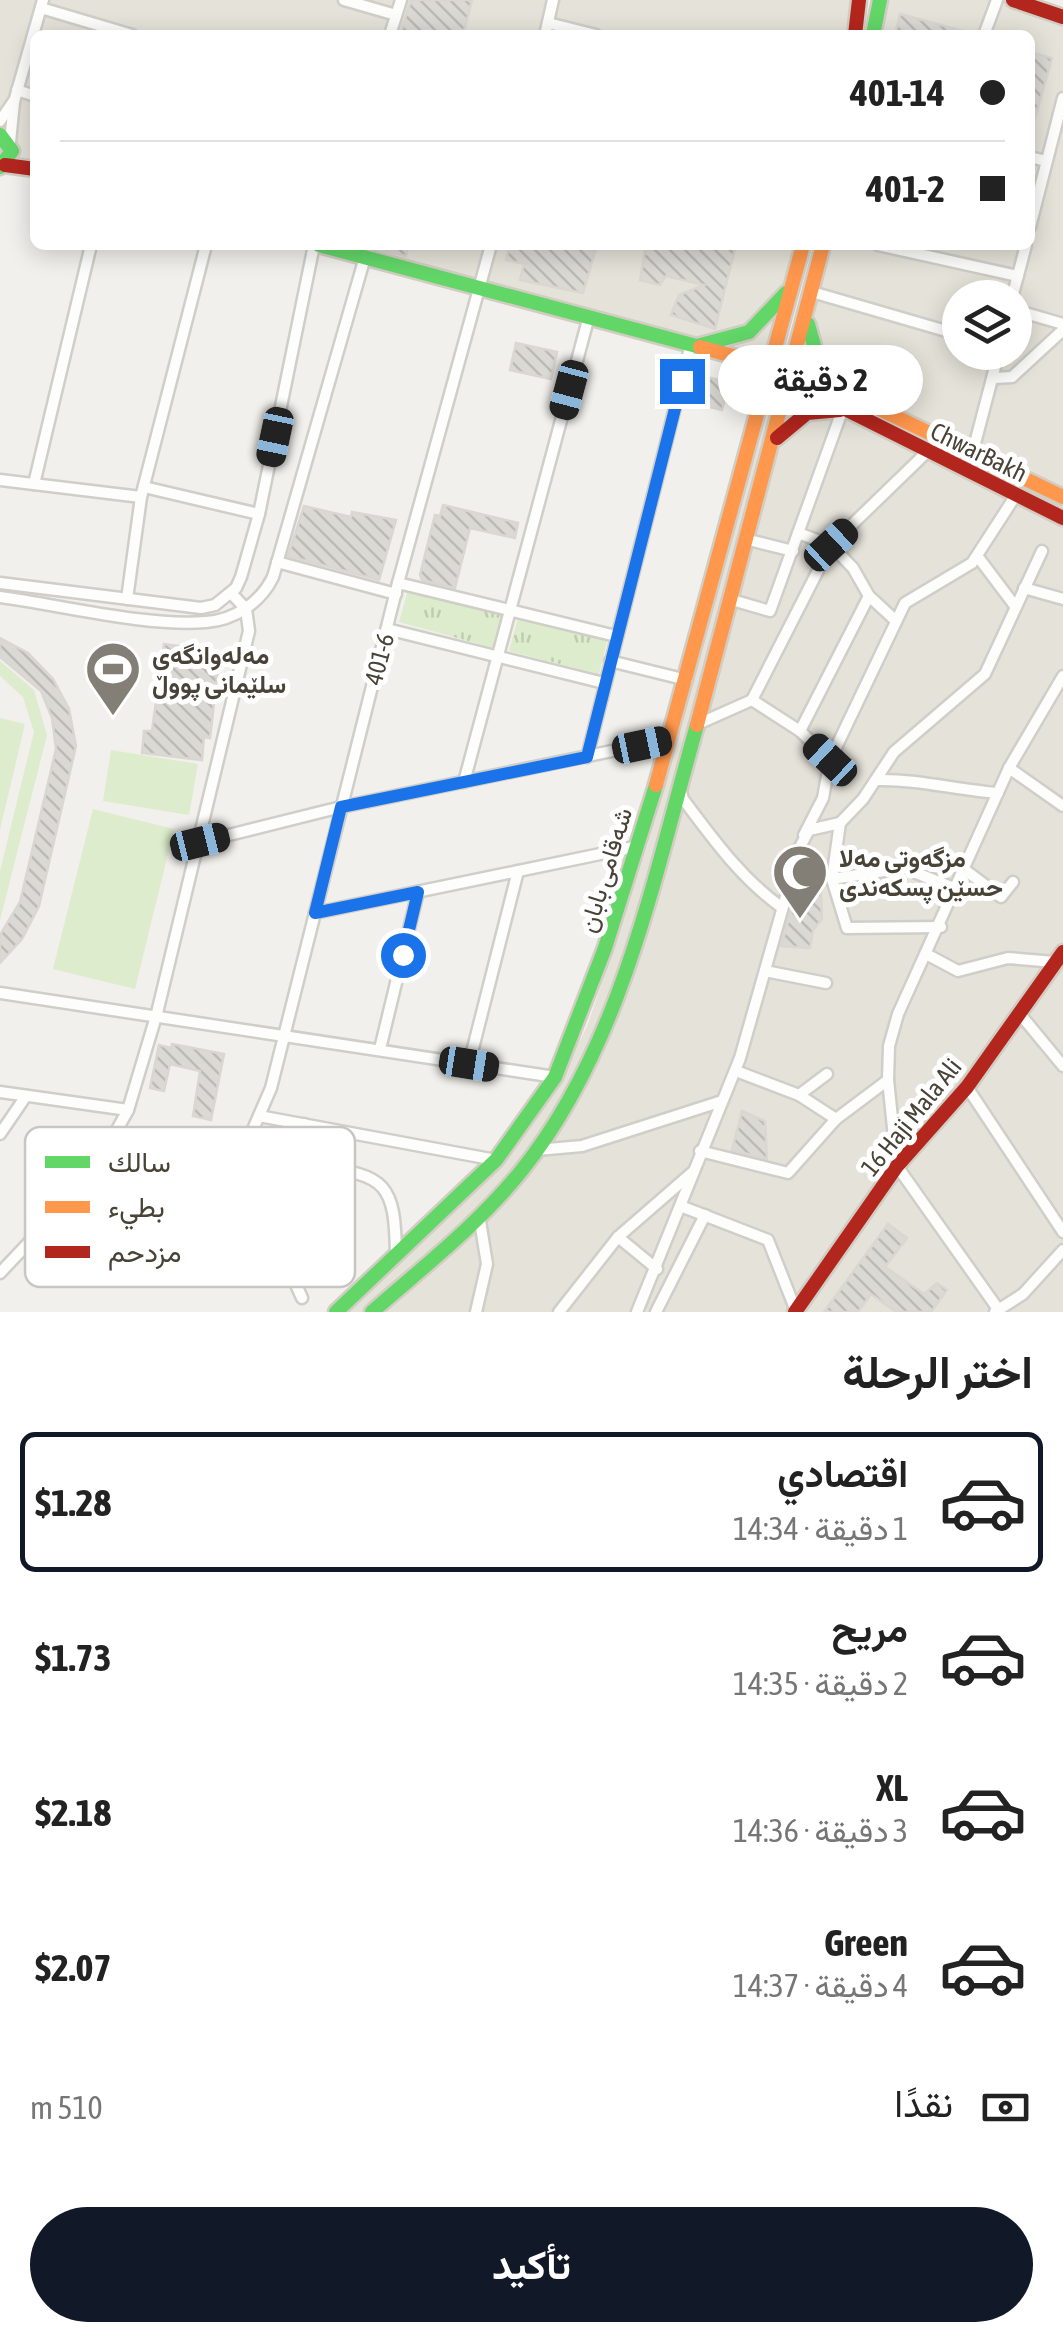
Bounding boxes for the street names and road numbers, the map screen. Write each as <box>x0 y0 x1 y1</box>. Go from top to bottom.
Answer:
street label: ChwarBakh <box>926 417 1032 487</box>
street label: 401-6 <box>359 630 399 688</box>
street label: شەقامی بابان <box>573 804 639 936</box>
street label: 16 Haji Mala Ali <box>855 1053 967 1181</box>

